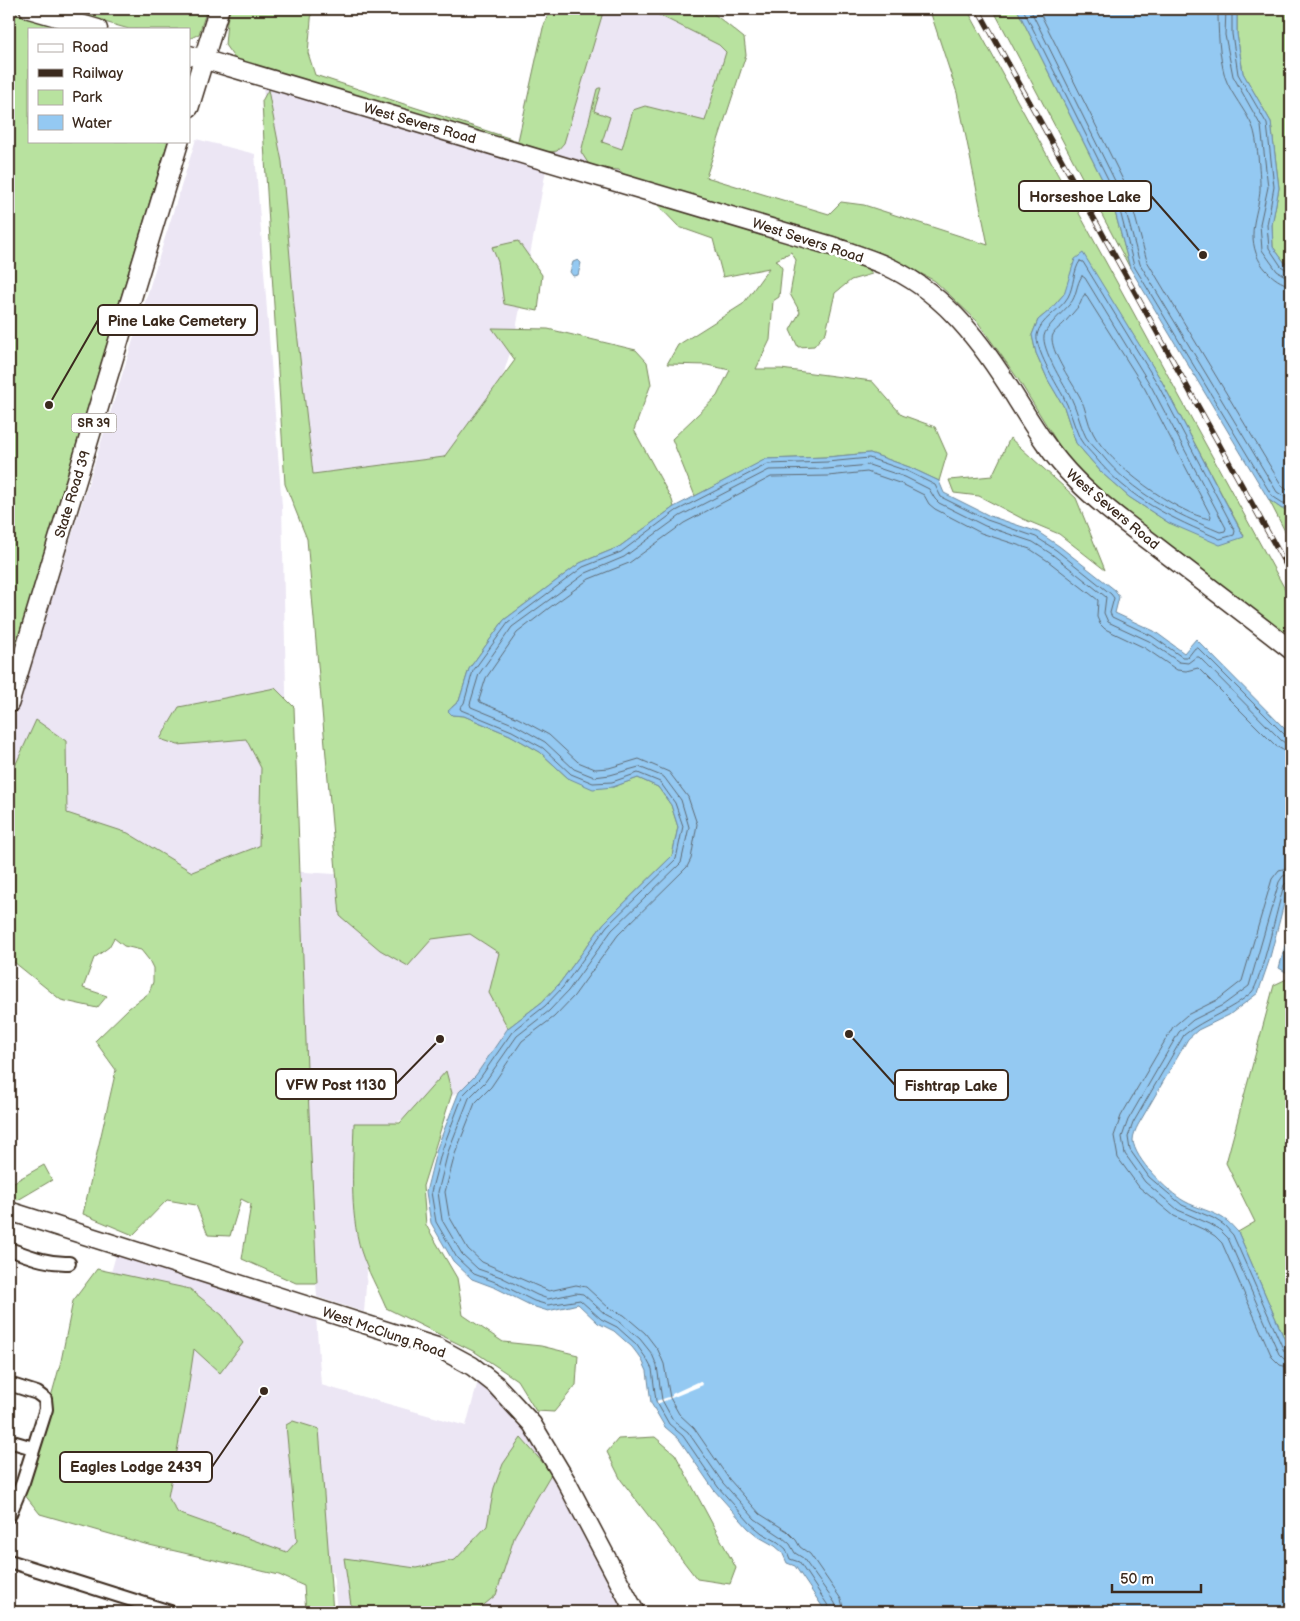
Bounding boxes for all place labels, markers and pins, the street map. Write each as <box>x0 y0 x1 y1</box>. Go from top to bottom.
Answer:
callout: Horseshoe Lake <box>1019 181 1151 211</box>
callout: Pine Lake Cemetery <box>98 305 257 335</box>
callout: VFW Post 1130 <box>276 1069 396 1099</box>
callout: Fishtrap Lake <box>895 1070 1008 1100</box>
callout: Eagles Lodge 2439 <box>60 1452 212 1482</box>

